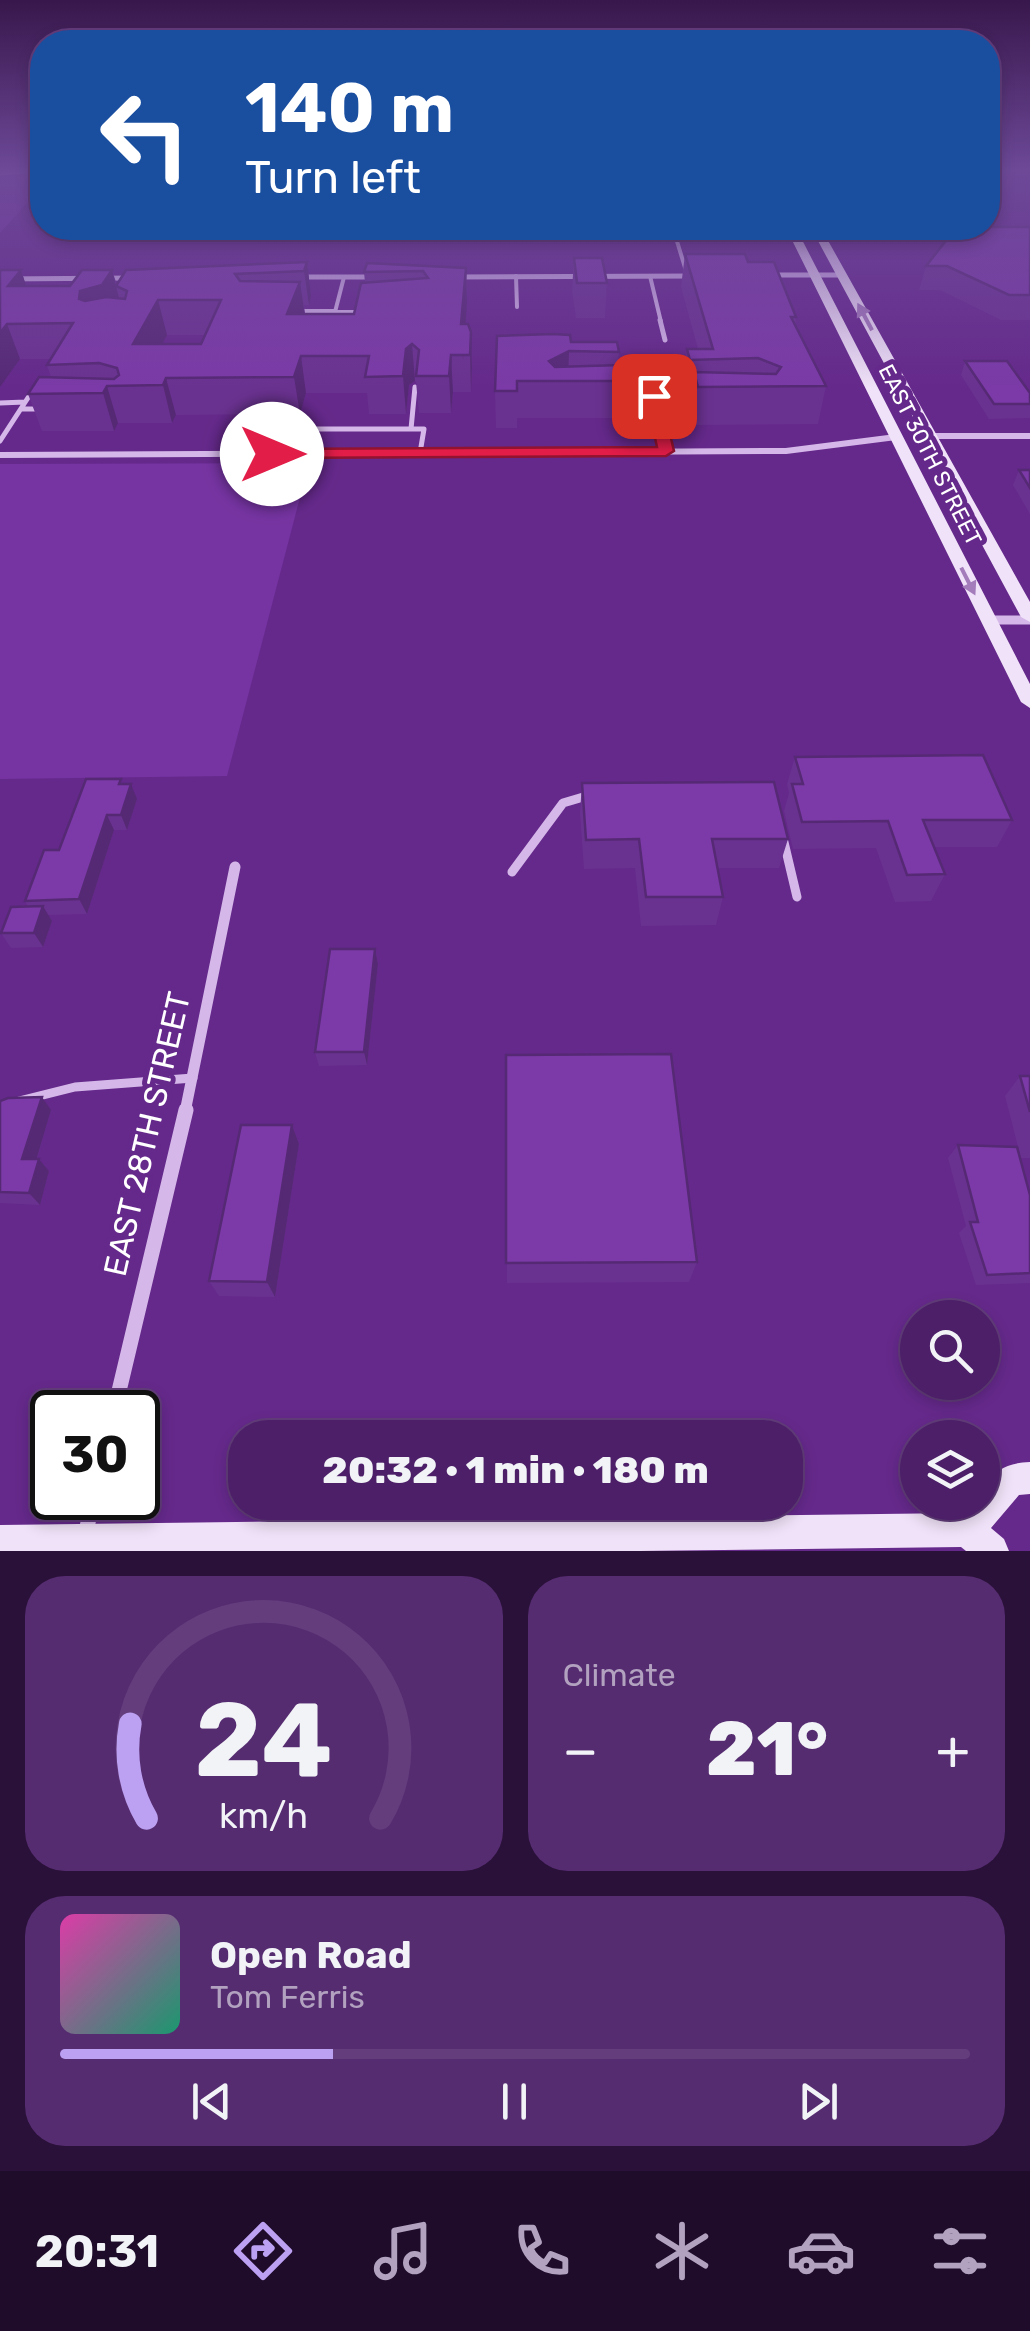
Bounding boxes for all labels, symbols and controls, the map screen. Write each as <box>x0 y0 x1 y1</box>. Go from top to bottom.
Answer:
text: 140 m <box>245 67 454 150</box>
icon: left <box>80 70 210 200</box>
text: Turn left <box>245 151 421 204</box>
one-way arrow <box>856 302 873 331</box>
pin <box>612 354 697 439</box>
street label: EAST 30TH STREET <box>873 360 988 550</box>
icon: arrive <box>627 369 682 424</box>
position arrow <box>220 402 324 506</box>
one-way arrow <box>960 566 977 595</box>
street label: EAST 28TH STREET <box>96 988 198 1280</box>
map controls <box>900 1300 1000 1520</box>
button: search <box>900 1300 1000 1400</box>
speed limit sign: 30 <box>30 1390 160 1520</box>
button: layers <box>900 1420 1000 1520</box>
text: 20:32 · 1 min · 180 m <box>322 1447 709 1493</box>
text: Climate <box>563 1656 676 1694</box>
text: 24 <box>195 1679 333 1802</box>
text: 21° <box>706 1705 828 1794</box>
text: − <box>563 1718 598 1783</box>
text: + <box>936 1718 970 1783</box>
text: km/h <box>219 1795 308 1837</box>
text: Open Road <box>210 1932 412 1978</box>
text: Tom Ferris <box>210 1978 365 2016</box>
icon: previous <box>184 2074 239 2129</box>
icon: pause <box>487 2074 542 2129</box>
icon: next <box>791 2074 846 2129</box>
icon: directions <box>228 2216 298 2286</box>
icon: music <box>368 2216 438 2286</box>
icon: phone <box>507 2216 577 2286</box>
icon: climate <box>647 2216 717 2286</box>
icon: car <box>786 2216 856 2286</box>
icon: filters <box>925 2216 995 2286</box>
text: 20:31 <box>35 2225 159 2278</box>

